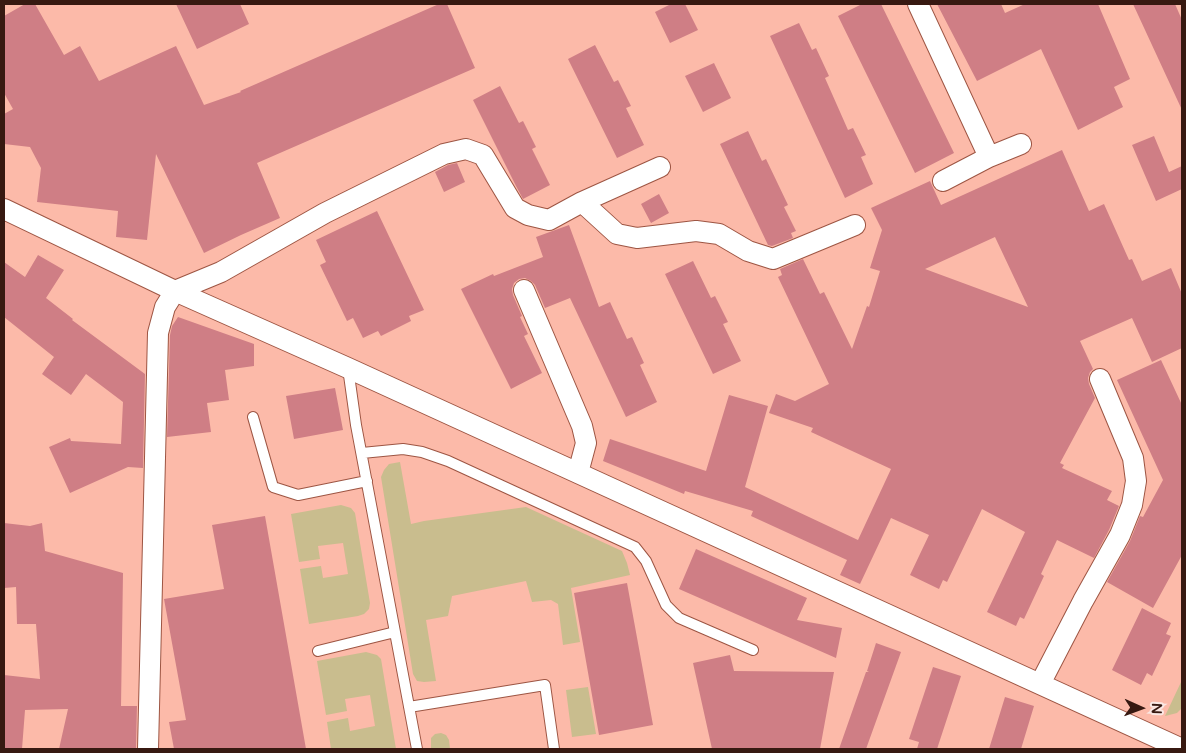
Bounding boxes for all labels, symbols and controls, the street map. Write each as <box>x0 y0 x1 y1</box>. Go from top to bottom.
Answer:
north arrow <box>1116 683 1166 733</box>
text: N <box>1148 703 1165 714</box>

